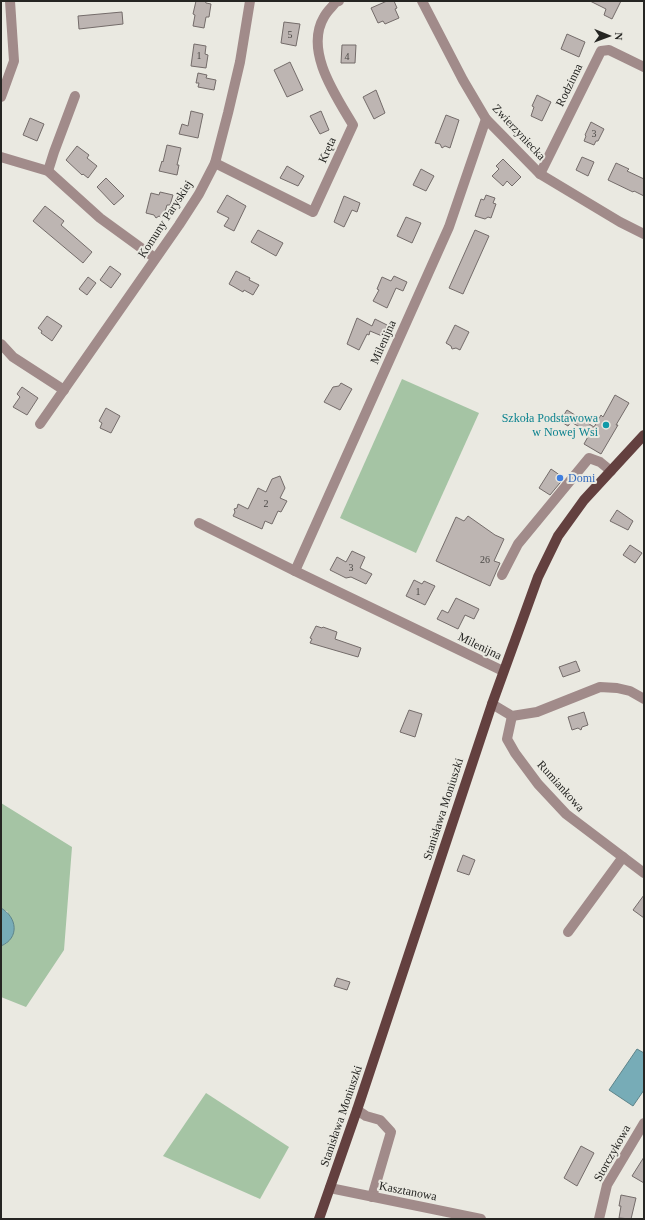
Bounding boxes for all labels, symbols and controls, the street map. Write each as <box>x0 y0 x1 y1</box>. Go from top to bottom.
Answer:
north arrow <box>589 16 629 56</box>
house number: 5 <box>288 29 293 40</box>
text: N <box>613 32 625 40</box>
house number: 1 <box>197 50 202 61</box>
house number: 4 <box>345 51 350 62</box>
street label: Rodzinna <box>553 61 586 109</box>
street label: Zwierzyniecka <box>490 101 549 163</box>
house number: 3 <box>592 128 597 139</box>
street label: Kręta <box>315 134 339 165</box>
street label: Komuny Paryskiej <box>135 178 195 260</box>
street label: Milenijna <box>367 317 399 366</box>
place label: Szkoła Podstawowa w Nowej Wsi <box>502 411 599 439</box>
marker: Szkoła Podstawowa w Nowej Wsi <box>601 420 611 430</box>
place label: Domi <box>568 471 596 485</box>
marker: Domi <box>555 473 565 483</box>
house number: 2 <box>264 498 269 509</box>
house number: 26 <box>480 554 490 565</box>
house number: 3 <box>349 562 354 573</box>
house number: 1 <box>416 586 421 597</box>
street label: Milenijna <box>456 629 505 663</box>
street label: Stanisława Moniuszki <box>420 756 466 862</box>
street label: Rumiankowa <box>534 758 588 815</box>
street label: Stanisława Moniuszki <box>317 1063 365 1169</box>
street label: Storczykowa <box>591 1122 634 1184</box>
street label: Kasztanowa <box>378 1179 439 1204</box>

